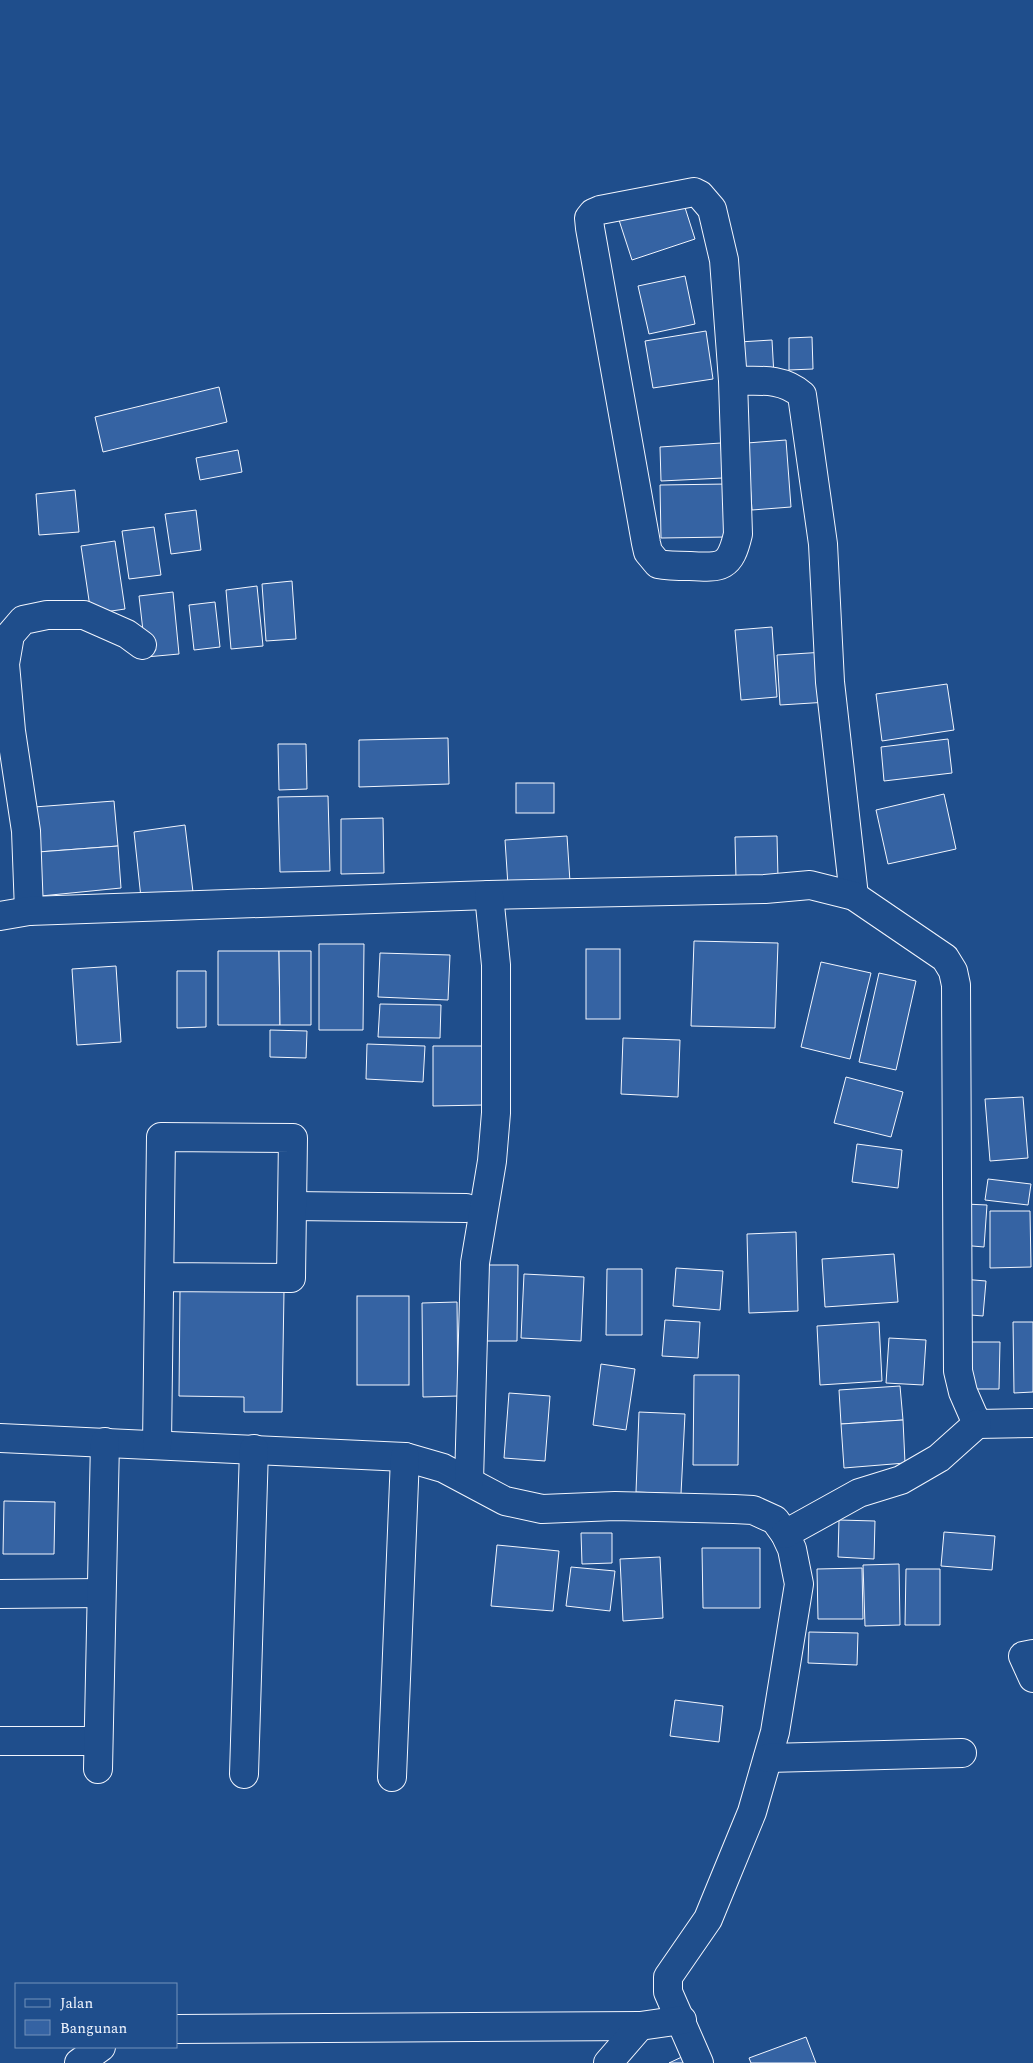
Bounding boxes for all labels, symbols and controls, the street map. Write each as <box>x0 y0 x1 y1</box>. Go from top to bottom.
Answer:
legend <box>15 1983 178 2048</box>
text: Jalan <box>60 1992 93 2015</box>
text: Bangunan <box>60 2017 127 2040</box>

